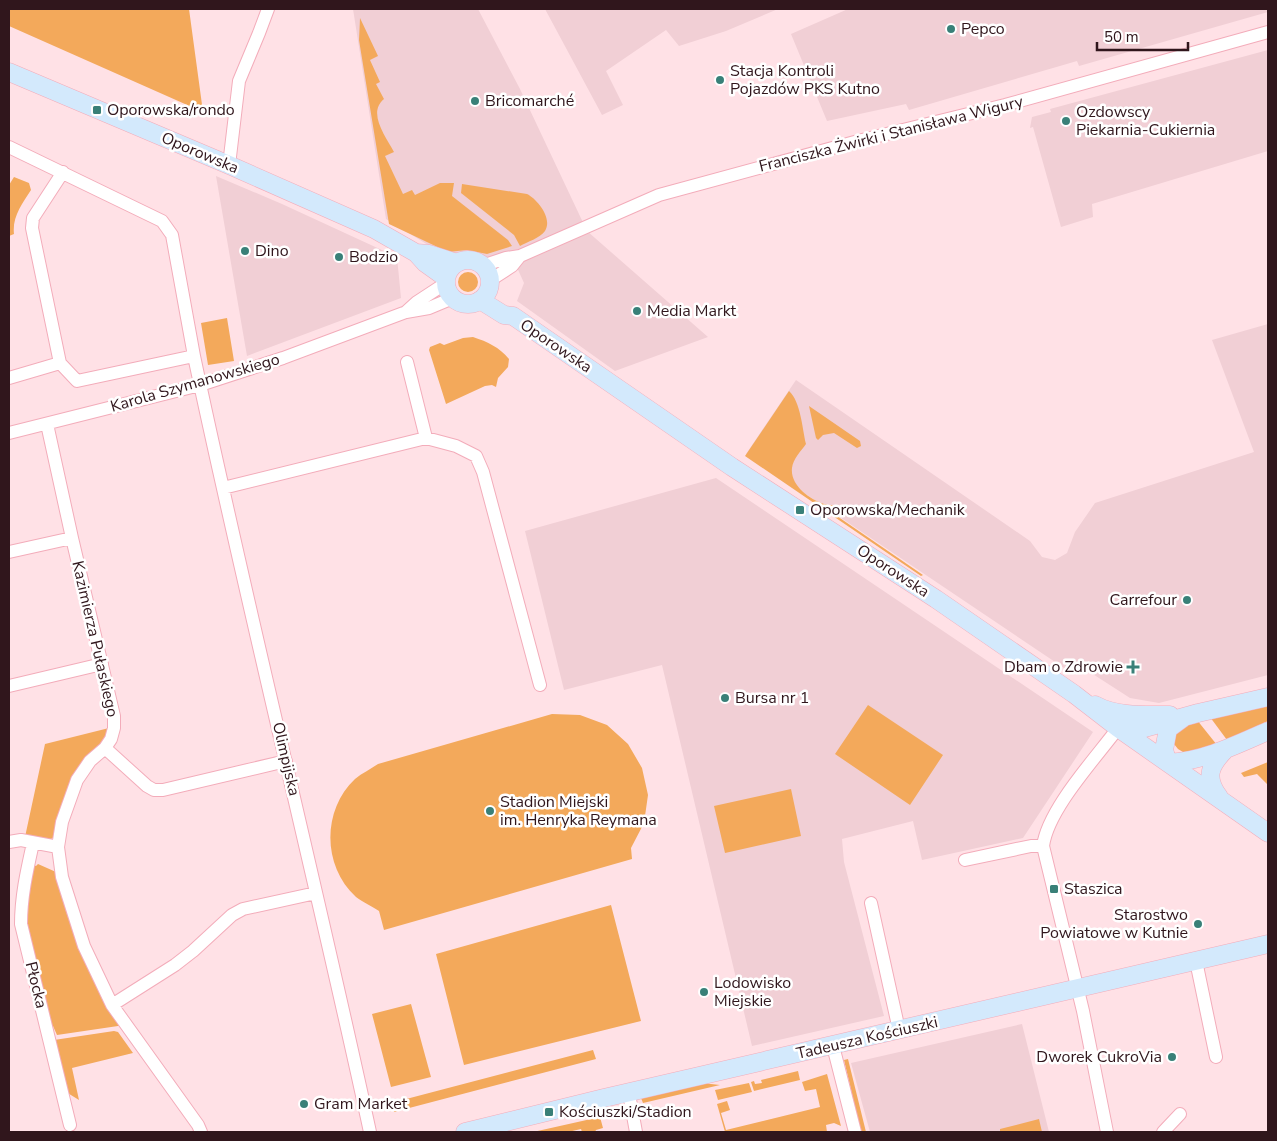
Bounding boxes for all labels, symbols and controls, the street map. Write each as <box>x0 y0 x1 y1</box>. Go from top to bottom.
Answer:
place label: Pepco <box>961 18 1005 40</box>
scale bar <box>1097 20 1188 52</box>
marker: Pepco <box>945 23 957 35</box>
text: 50 m <box>1104 27 1139 47</box>
place label: Stacja Kontroli Pojazdów PKS Kutno <box>730 60 880 100</box>
marker: Stacja Kontroli Pojazdów PKS Kutno <box>714 74 726 86</box>
place label: Bricomarché <box>485 90 574 112</box>
street label: Franciszka Żwirki i Stanisława Wigury <box>757 90 1026 178</box>
marker: Bricomarché <box>469 95 481 107</box>
place label: Oporowska/rondo <box>107 99 235 121</box>
place label: Ozdowscy Piekarnia-Cukiernia <box>1076 101 1215 141</box>
marker: Oporowska/rondo <box>91 104 103 116</box>
marker: Ozdowscy Piekarnia-Cukiernia <box>1060 115 1072 127</box>
street label: Oporowska <box>158 127 242 179</box>
place label: Dino <box>255 240 289 262</box>
marker: Dino <box>239 245 251 257</box>
place label: Bodzio <box>349 246 398 268</box>
marker: Bodzio <box>333 251 345 263</box>
place label: Media Markt <box>647 300 737 322</box>
marker: Media Markt <box>631 305 643 317</box>
street label: Oporowska <box>516 314 596 378</box>
street label: Karola Szymanowskiego <box>108 348 282 418</box>
place label: Oporowska/Mechanik <box>810 499 966 521</box>
marker: Oporowska/Mechanik <box>794 504 806 516</box>
street label: Oporowska <box>852 539 934 603</box>
street label: Kazimierza Pułaskiego <box>66 559 124 719</box>
place label: Carrefour <box>1109 589 1177 611</box>
marker: Carrefour <box>1181 594 1193 606</box>
place label: Dbam o Zdrowie <box>1004 656 1123 678</box>
marker: Dbam o Zdrowie <box>1127 661 1139 673</box>
place label: Bursa nr 1 <box>735 687 809 709</box>
marker: Bursa nr 1 <box>719 692 731 704</box>
street label: Olimpijska <box>267 720 305 798</box>
place label: Stadion Miejski im. Henryka Reymana <box>500 791 657 831</box>
marker: Stadion Miejski im. Henryka Reymana <box>484 805 496 817</box>
place label: Staszica <box>1064 878 1122 900</box>
marker: Staszica <box>1048 883 1060 895</box>
place label: Starostwo Powiatowe w Kutnie <box>1040 904 1188 944</box>
marker: Starostwo Powiatowe w Kutnie <box>1192 918 1204 930</box>
street label: Płocka <box>20 959 52 1011</box>
place label: Lodowisko Miejskie <box>714 972 791 1012</box>
marker: Lodowisko Miejskie <box>698 986 710 998</box>
street label: Tadeusza Kościuszki <box>794 1011 940 1065</box>
place label: Dworek CukroVia <box>1036 1046 1162 1068</box>
marker: Dworek CukroVia <box>1166 1051 1178 1063</box>
place label: Gram Market <box>314 1093 408 1115</box>
marker: Gram Market <box>298 1098 310 1110</box>
place label: Kościuszki/Stadion <box>559 1101 692 1123</box>
marker: Kościuszki/Stadion <box>543 1106 555 1118</box>

